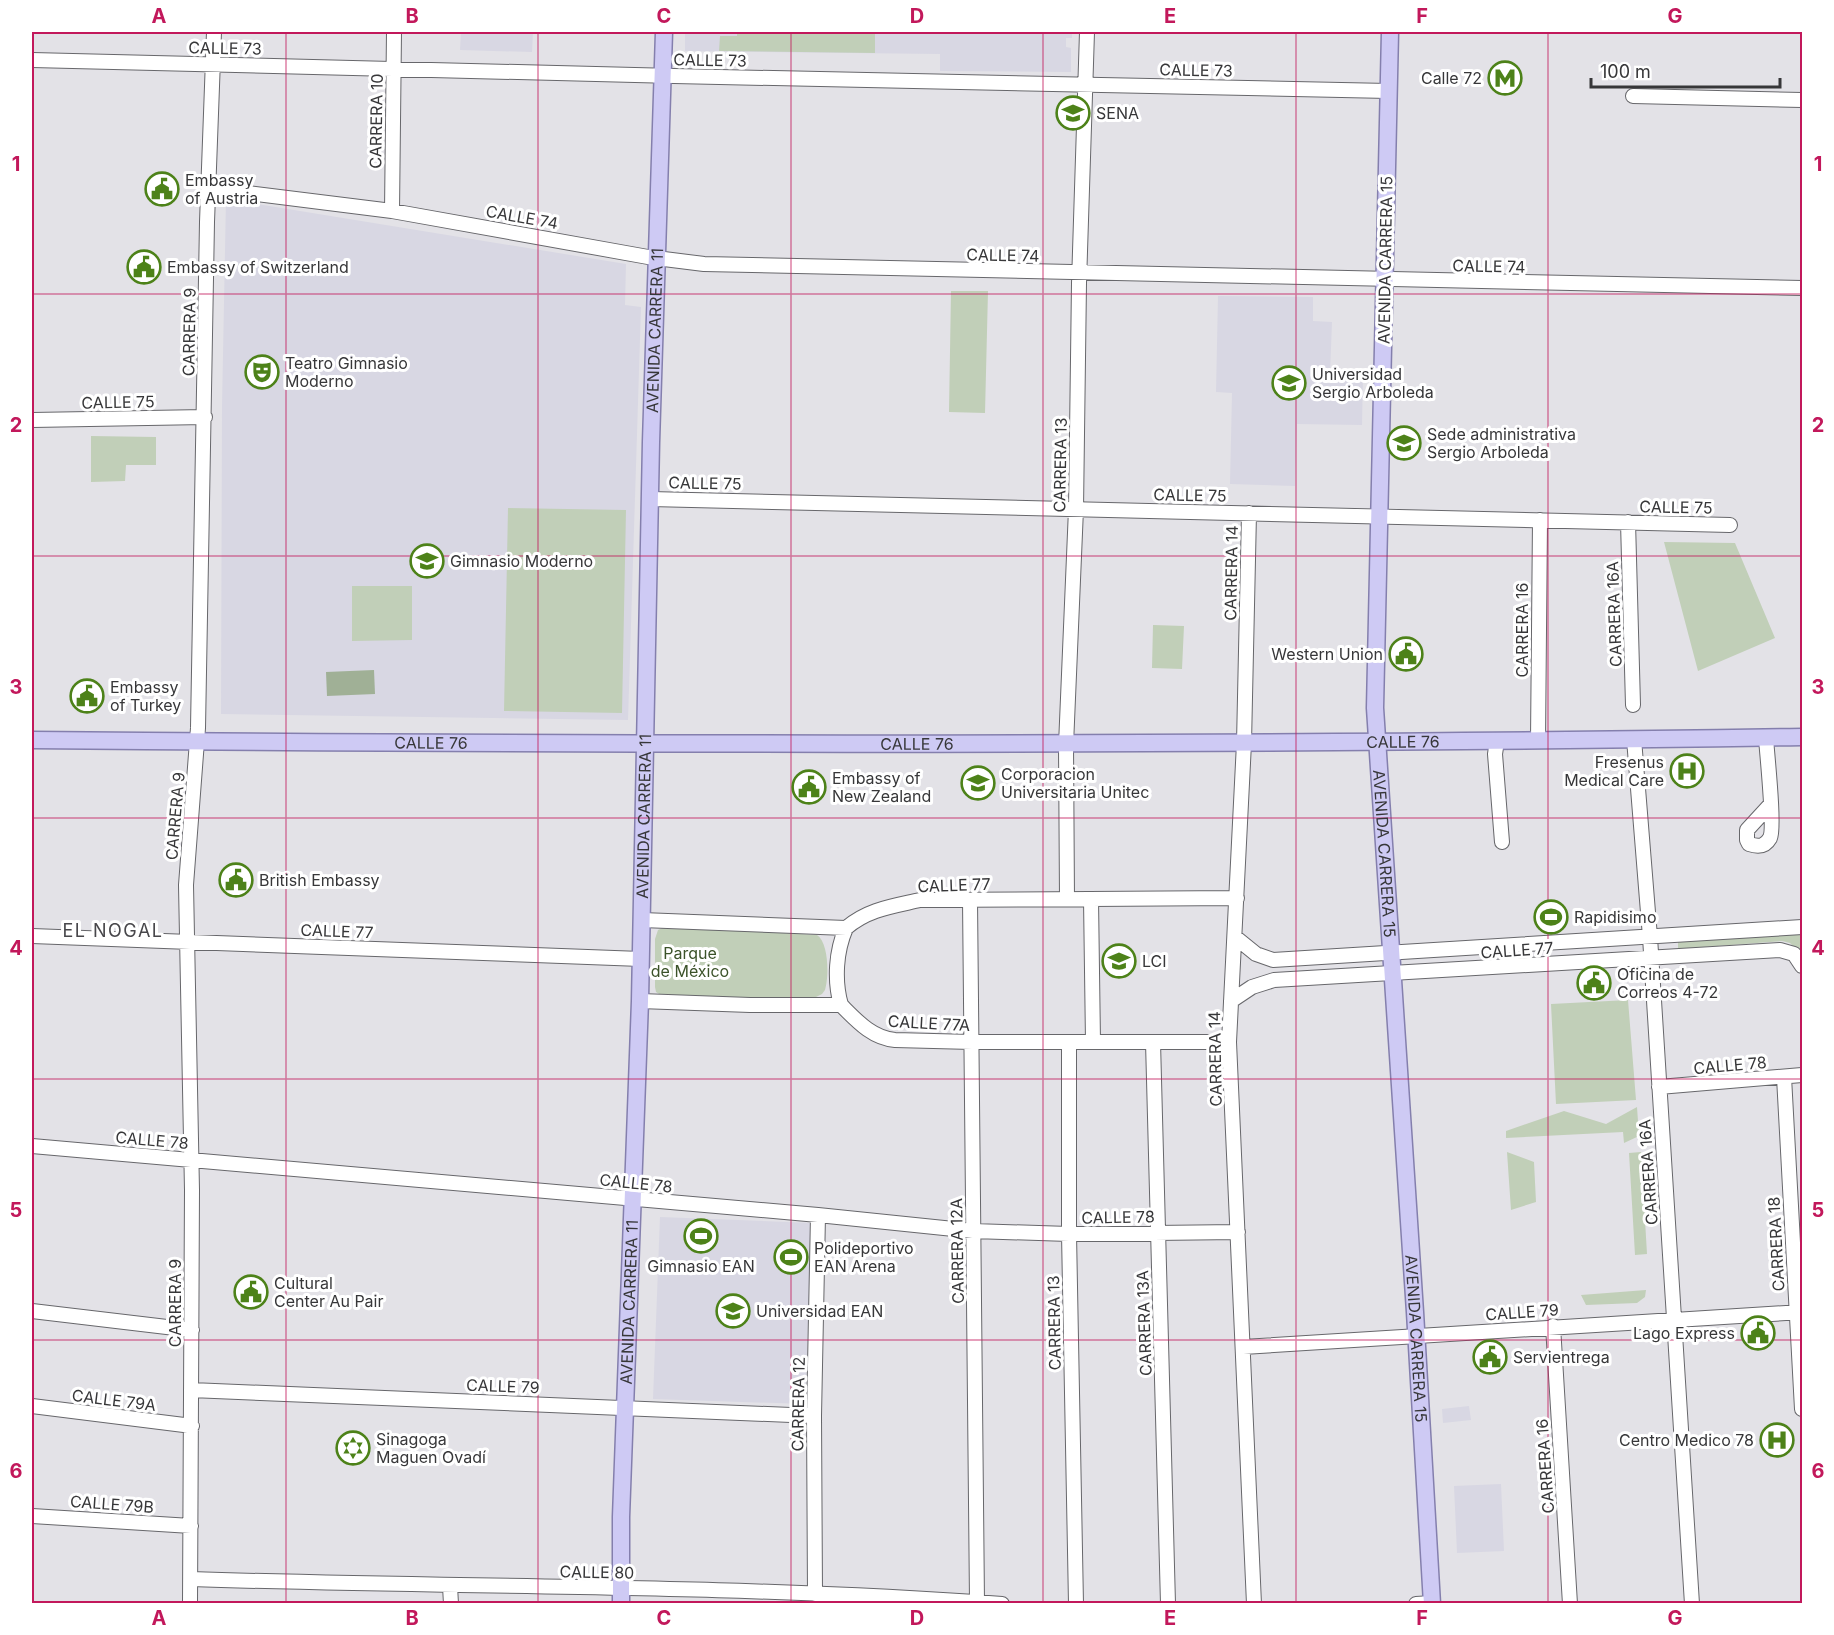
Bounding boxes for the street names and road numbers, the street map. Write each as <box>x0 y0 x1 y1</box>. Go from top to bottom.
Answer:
street label: CALLE 73 <box>188 37 262 59</box>
street label: CALLE 73 <box>673 49 747 71</box>
street label: CALLE 73 <box>1159 59 1233 81</box>
street label: CARRERA 10 <box>365 73 387 169</box>
street label: AVENIDA CARRERA 15 <box>1374 176 1396 344</box>
street label: CALLE 74 <box>484 201 560 233</box>
street label: CALLE 74 <box>966 244 1040 266</box>
street label: AVENIDA CARRERA 11 <box>642 248 667 413</box>
street label: CALLE 74 <box>1452 255 1526 277</box>
street label: CARRERA 9 <box>178 288 200 376</box>
street label: CALLE 75 <box>81 391 155 413</box>
street label: CARRERA 13 <box>1049 417 1071 513</box>
street label: CALLE 75 <box>668 472 742 494</box>
street label: CALLE 75 <box>1153 484 1227 506</box>
street label: CALLE 75 <box>1639 496 1713 518</box>
street label: CARRERA 14 <box>1220 525 1242 621</box>
street label: CARRERA 16A <box>1602 561 1626 667</box>
street label: CARRERA 16 <box>1512 583 1532 677</box>
street label: CALLE 76 <box>1366 731 1440 752</box>
street label: CALLE 76 <box>394 733 468 753</box>
street label: AVENIDA CARRERA 11 <box>632 734 655 899</box>
street label: CALLE 76 <box>880 734 954 754</box>
street label: AVENIDA CARRERA 15 <box>1369 769 1400 938</box>
street label: CARRERA 9 <box>161 771 189 861</box>
street label: CALLE 77 <box>917 874 991 896</box>
street label: CALLE 77 <box>300 920 374 942</box>
street label: CALLE 77 <box>1480 937 1554 963</box>
street label: CALLE 77A <box>887 1011 971 1035</box>
street label: CARRERA 14 <box>1204 1011 1226 1107</box>
street label: CALLE 78 <box>1693 1052 1767 1078</box>
street label: CARRERA 16A <box>1634 1118 1662 1226</box>
street label: CALLE 78 <box>115 1127 189 1153</box>
street label: CALLE 78 <box>598 1169 674 1197</box>
street label: CARRERA 18 <box>1764 1196 1788 1292</box>
street label: CARRERA 12A <box>946 1198 968 1304</box>
street label: CALLE 78 <box>1081 1206 1155 1228</box>
street label: AVENIDA CARRERA 11 <box>616 1219 642 1385</box>
street label: AVENIDA CARRERA 15 <box>1401 1254 1431 1423</box>
street label: CARRERA 9 <box>165 1259 185 1347</box>
street label: CARRERA 13A <box>1132 1270 1156 1376</box>
street label: CARRERA 13 <box>1043 1275 1065 1371</box>
street label: CALLE 79 <box>1485 1299 1559 1325</box>
street label: CARRERA 12 <box>787 1356 809 1452</box>
street label: CALLE 79 <box>466 1375 540 1397</box>
street label: CALLE 79A <box>71 1385 157 1415</box>
street label: CARRERA 16 <box>1532 1418 1558 1514</box>
street label: CALLE 79B <box>69 1491 155 1517</box>
street label: CALLE 80 <box>560 1561 634 1583</box>

